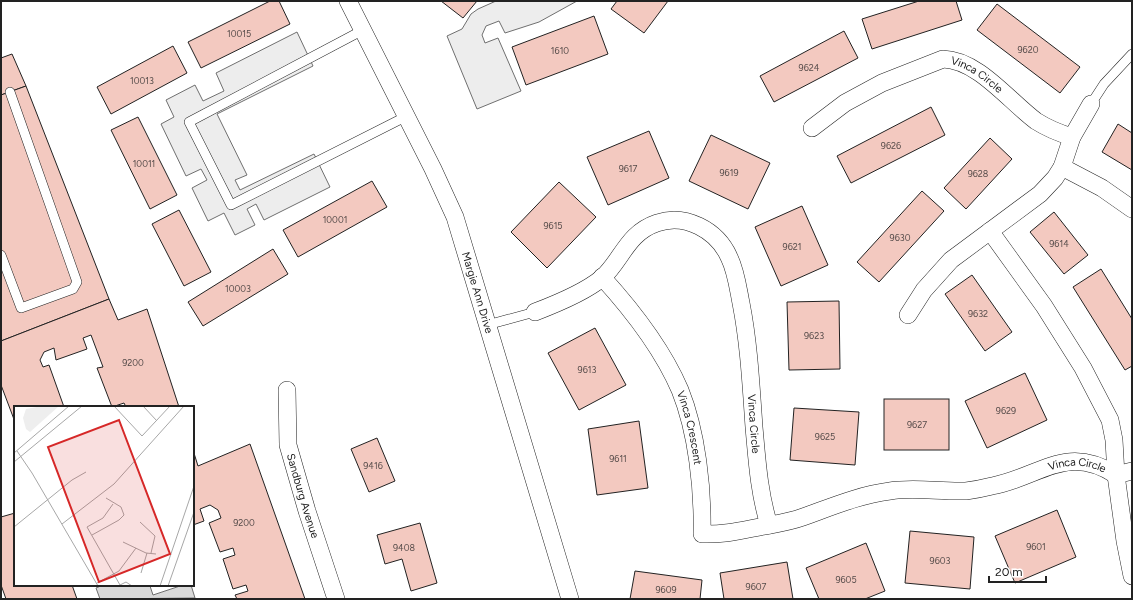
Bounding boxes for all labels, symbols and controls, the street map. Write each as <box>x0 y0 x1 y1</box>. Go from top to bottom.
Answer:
house number: 10015 <box>227 28 251 39</box>
house number: 9620 <box>1018 44 1039 55</box>
house number: 1610 <box>551 45 569 56</box>
street label: Vinca Circle <box>950 54 1006 95</box>
house number: 9624 <box>799 62 820 73</box>
house number: 10013 <box>130 75 154 86</box>
house number: 9626 <box>881 140 901 151</box>
house number: 10011 <box>133 158 155 169</box>
house number: 9617 <box>619 163 638 174</box>
house number: 9619 <box>720 167 739 178</box>
house number: 9628 <box>968 168 989 179</box>
house number: 10001 <box>323 214 347 225</box>
house number: 9615 <box>543 220 563 231</box>
house number: 9630 <box>890 232 911 243</box>
house number: 9614 <box>1049 238 1069 249</box>
house number: 9621 <box>783 241 801 252</box>
street label: Margie Ann Drive <box>459 250 496 335</box>
house number: 10003 <box>225 283 251 294</box>
house number: 9632 <box>968 308 988 319</box>
house number: 9623 <box>804 330 824 341</box>
house number: 9200 <box>122 357 144 368</box>
house number: 9613 <box>578 364 596 375</box>
street label: Vinca Crescent <box>674 389 705 465</box>
street label: Vinca Circle <box>745 394 763 454</box>
house number: 9629 <box>996 405 1016 416</box>
inset map <box>14 406 194 586</box>
house number: 9627 <box>907 419 927 430</box>
house number: 9625 <box>815 431 835 442</box>
street label: Sandburg Avenue <box>284 452 322 540</box>
house number: 9611 <box>609 453 627 464</box>
street label: Vinca Circle <box>1046 455 1108 475</box>
house number: 9416 <box>363 460 383 471</box>
house number: 9200 <box>233 517 255 528</box>
house number: 9601 <box>1026 541 1046 552</box>
house number: 9408 <box>393 542 415 553</box>
house number: 9603 <box>930 555 951 566</box>
scale bar <box>989 558 1046 584</box>
text: 20 m <box>995 565 1023 579</box>
house number: 9605 <box>835 574 857 585</box>
house number: 9607 <box>746 581 767 592</box>
house number: 9609 <box>655 584 677 595</box>

